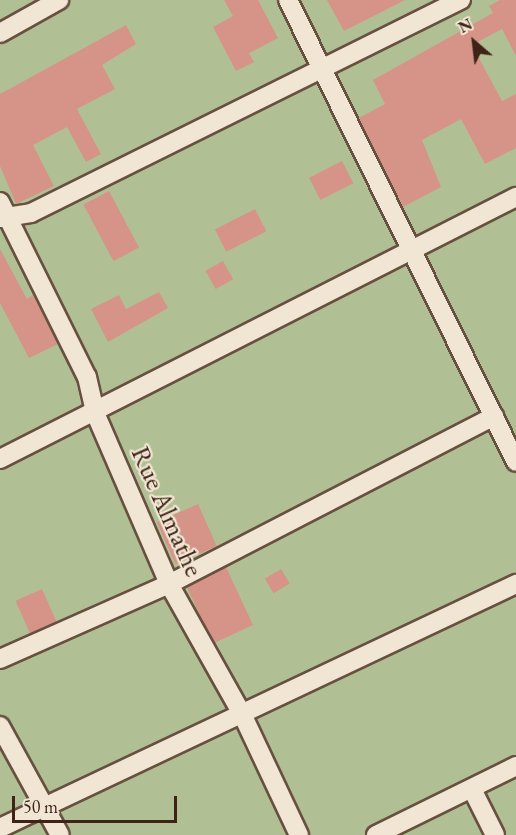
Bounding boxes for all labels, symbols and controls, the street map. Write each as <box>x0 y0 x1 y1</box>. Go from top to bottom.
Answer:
north arrow <box>444 12 504 72</box>
text: N <box>455 13 476 38</box>
street label: Rue Almathe <box>125 441 211 581</box>
scale bar <box>15 784 180 822</box>
text: 50 m <box>23 795 58 818</box>

